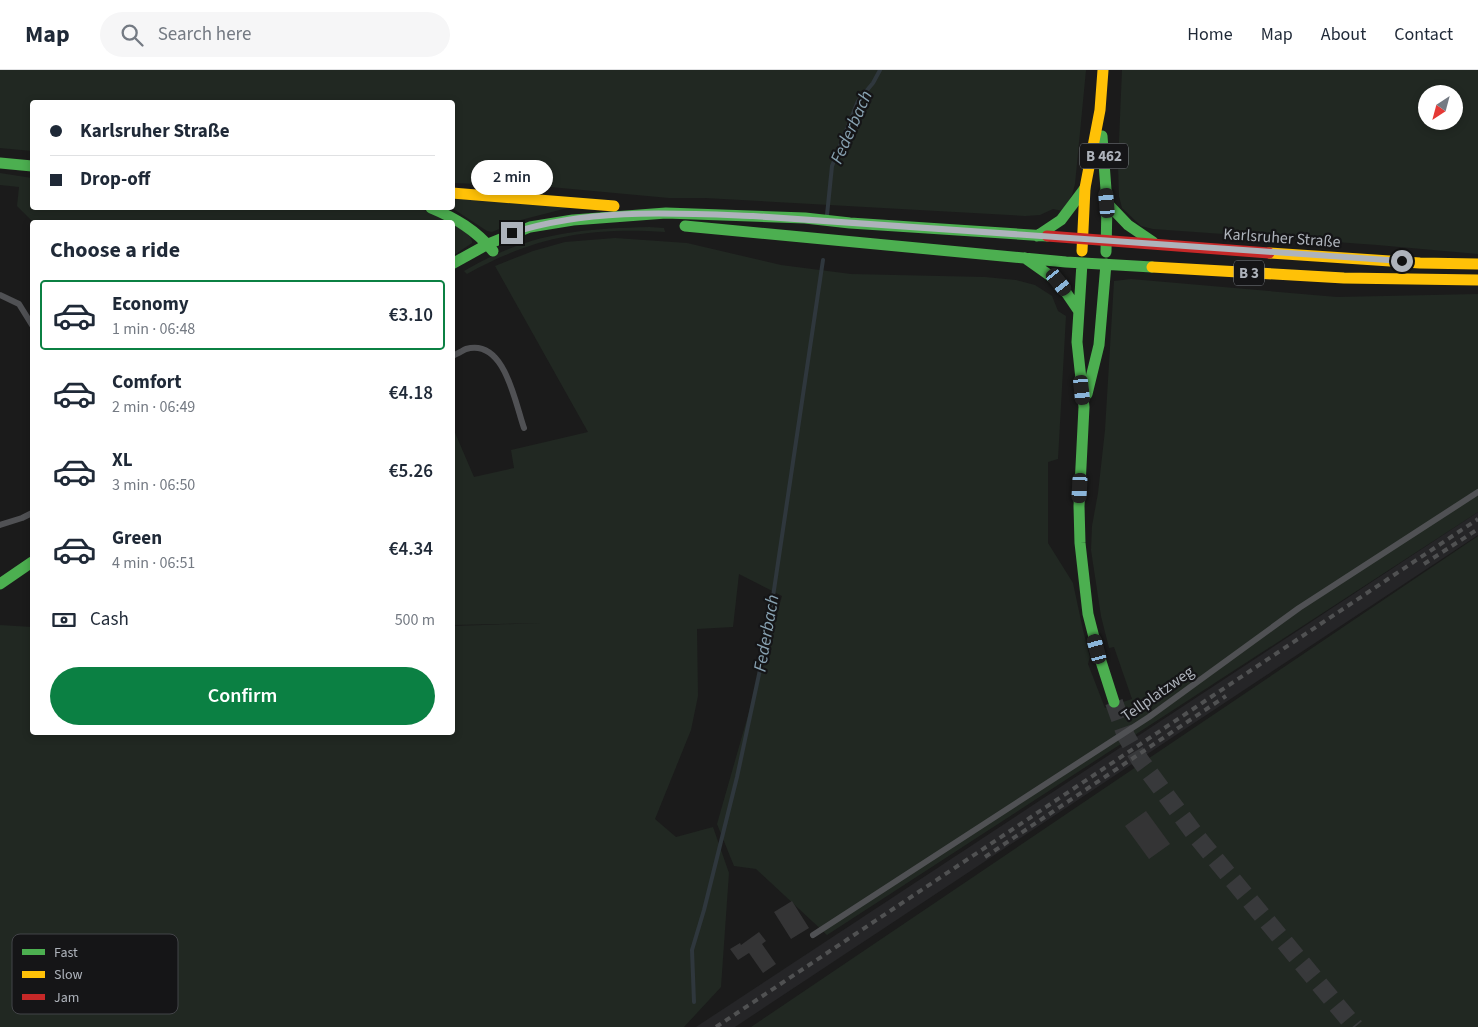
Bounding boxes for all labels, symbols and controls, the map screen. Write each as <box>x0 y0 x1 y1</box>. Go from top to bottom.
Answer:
search box <box>100 12 450 57</box>
text: Map <box>25 17 70 52</box>
icon: search <box>118 21 146 49</box>
text: Search here <box>158 21 251 48</box>
text: Home <box>1187 22 1233 47</box>
text: Map <box>1261 22 1293 47</box>
text: About <box>1321 22 1366 47</box>
text: Contact <box>1394 22 1453 47</box>
north arrow <box>1418 85 1462 130</box>
map controls <box>1418 85 1463 130</box>
water label: Federbach <box>824 87 879 168</box>
text: Karlsruher Straße <box>80 118 230 145</box>
road number: B 462 <box>1080 144 1128 168</box>
callout: 2 min <box>471 160 553 196</box>
text: Drop-off <box>80 166 150 193</box>
text: 2 min <box>493 166 531 188</box>
car <box>1098 187 1115 219</box>
route end <box>501 222 523 244</box>
street label: Karlsruher Straße <box>1223 223 1341 253</box>
text: Choose a ride <box>50 234 180 266</box>
route start <box>1391 250 1413 272</box>
road number: B 3 <box>1234 260 1264 286</box>
car <box>1043 266 1074 298</box>
text: Economy <box>112 291 189 318</box>
icon: car <box>52 293 97 338</box>
text: €3.10 <box>389 302 433 329</box>
text: 1 min · 06:48 <box>112 318 195 340</box>
text: Comfort <box>112 369 182 396</box>
icon: car <box>52 371 97 416</box>
car <box>1072 374 1091 406</box>
text: €4.18 <box>389 380 433 407</box>
text: 2 min · 06:49 <box>112 396 195 418</box>
text: XL <box>112 447 133 474</box>
icon: car <box>52 449 97 494</box>
text: €5.26 <box>389 458 433 485</box>
car <box>1071 473 1088 503</box>
text: 3 min · 06:50 <box>112 474 195 496</box>
text: Green <box>112 525 162 552</box>
icon: car <box>52 527 97 572</box>
text: €4.34 <box>389 536 433 563</box>
text: 4 min · 06:51 <box>112 552 195 574</box>
water label: Federbach <box>747 593 786 674</box>
icon: cash <box>50 606 78 634</box>
text: Cash <box>90 606 129 633</box>
text: 500 m <box>395 609 435 631</box>
car <box>1085 633 1108 665</box>
street label: Tellplatzweg <box>1117 661 1198 727</box>
button: Confirm <box>50 667 435 725</box>
legend <box>12 934 178 1014</box>
text: Fast <box>54 943 78 963</box>
text: Slow <box>54 965 83 985</box>
text: Jam <box>54 988 79 1008</box>

